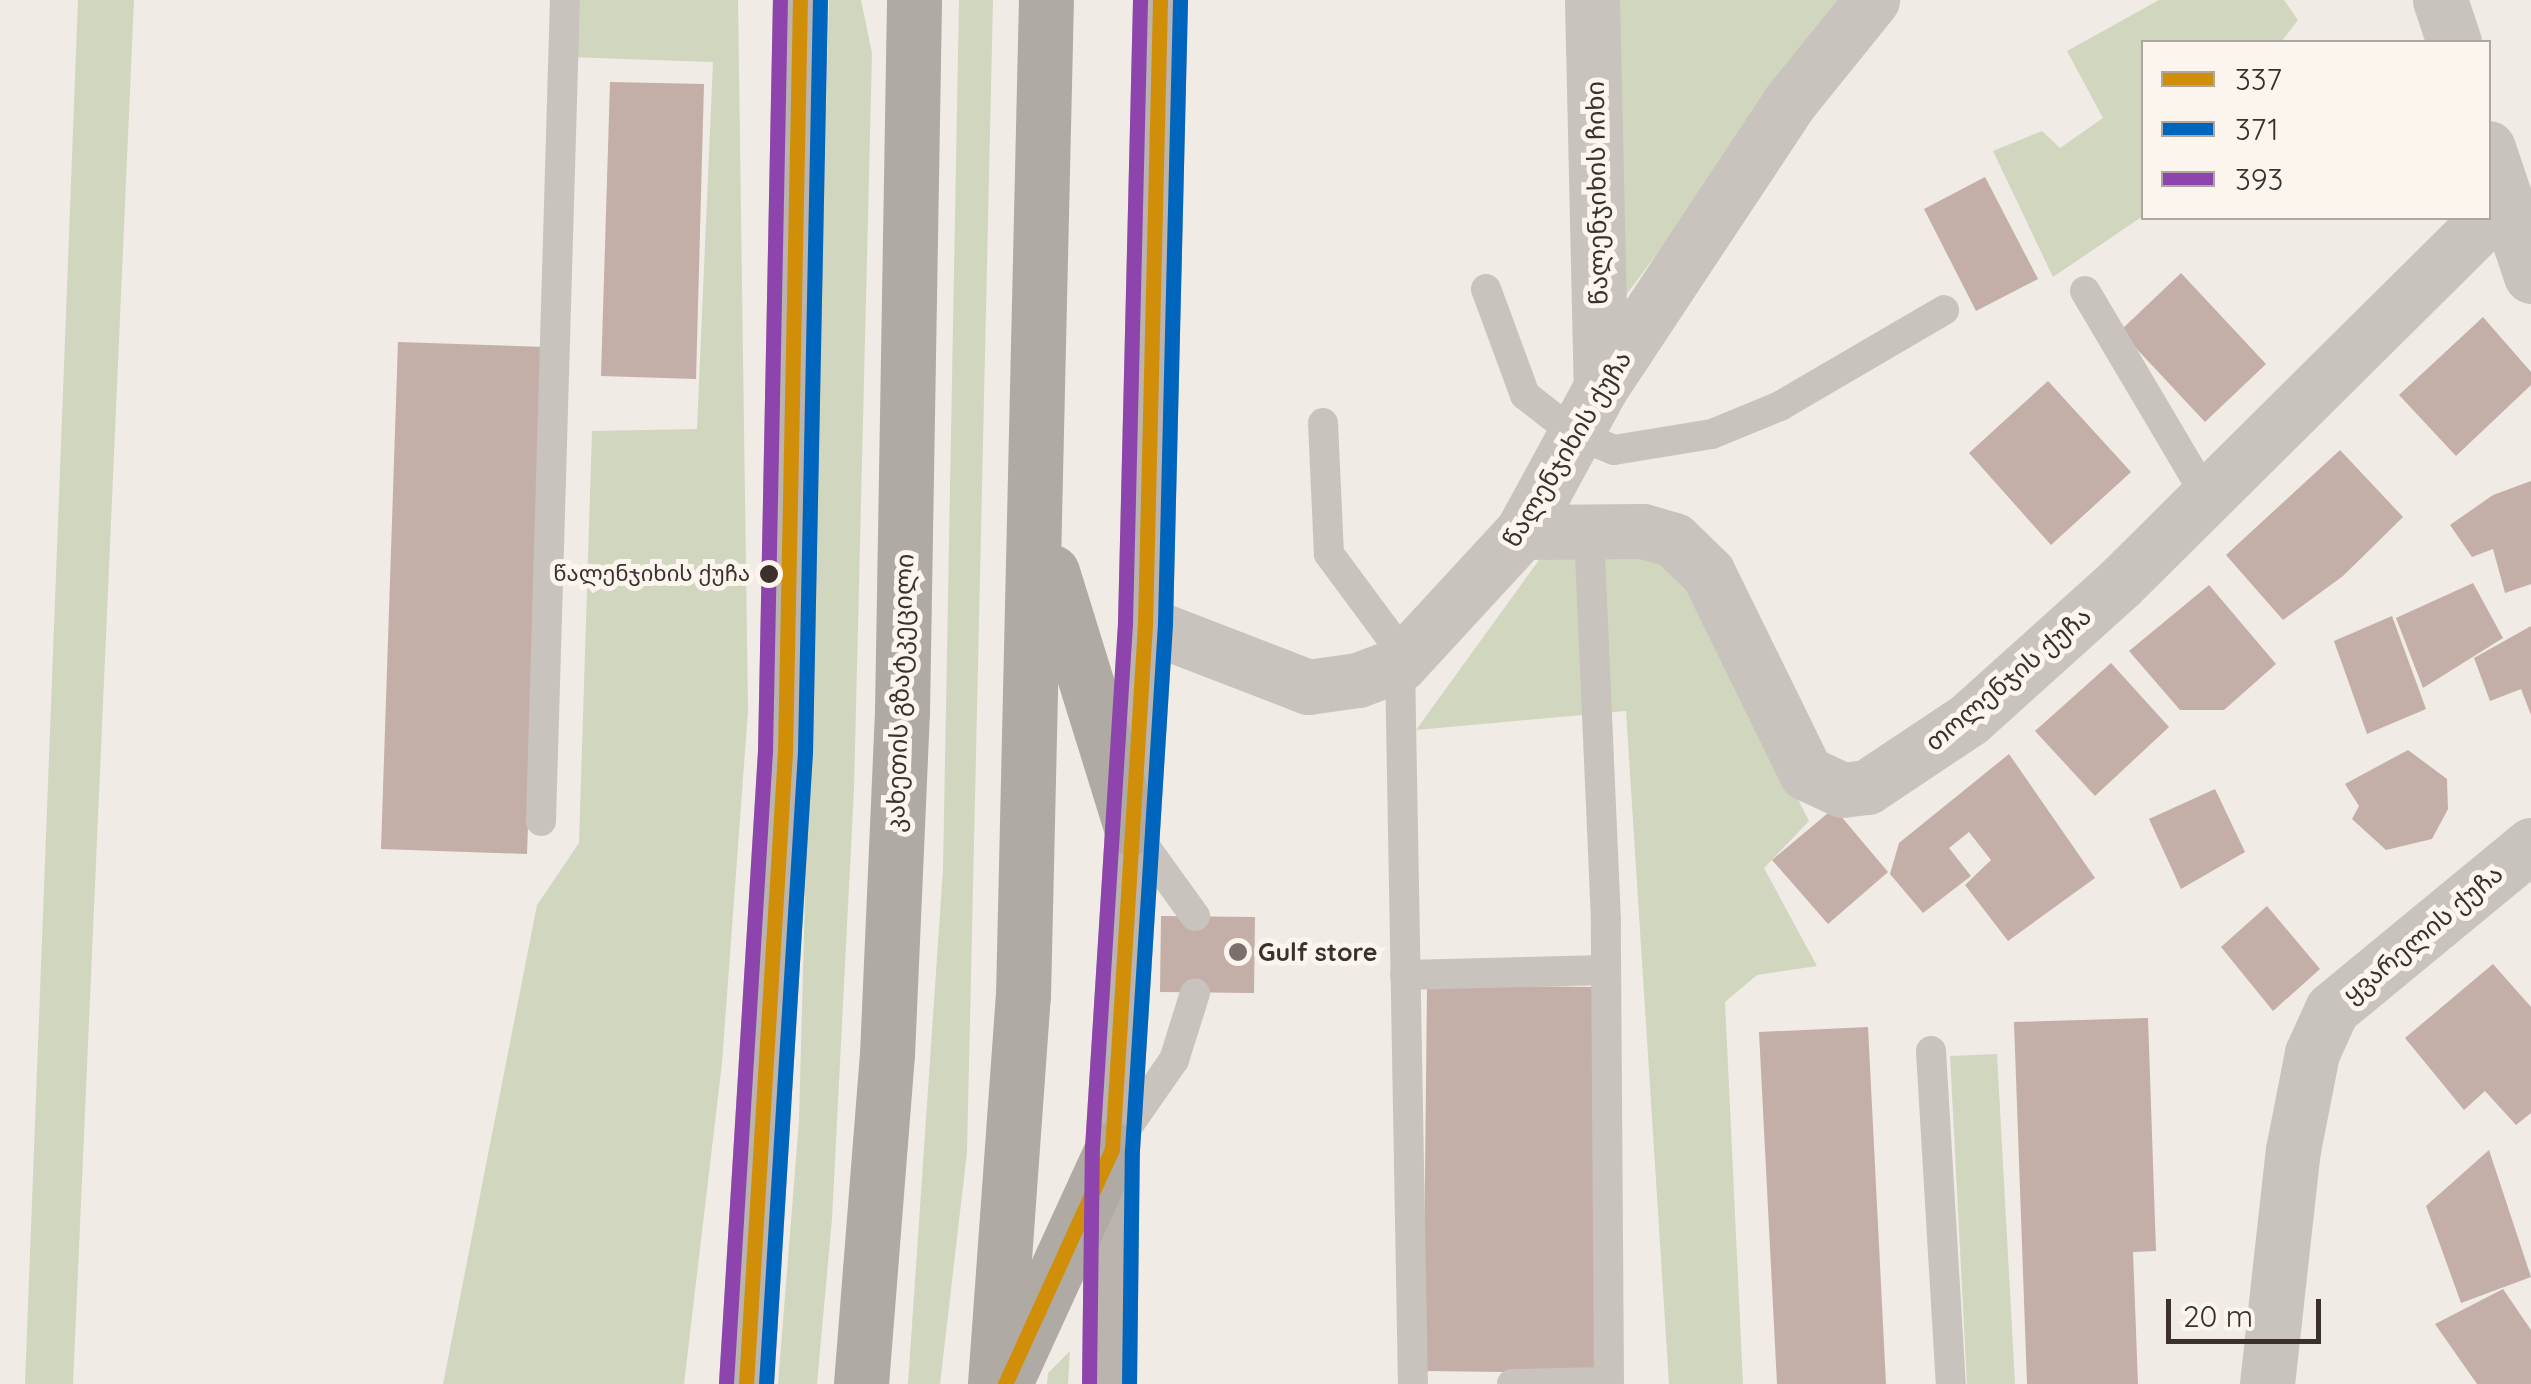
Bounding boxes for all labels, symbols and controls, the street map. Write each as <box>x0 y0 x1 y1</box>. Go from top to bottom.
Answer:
legend <box>2141 40 2491 220</box>
text: 337 <box>2235 60 2282 98</box>
street label: წალენჯიხის ჩიხი <box>1580 81 1614 305</box>
text: 371 <box>2235 110 2279 148</box>
text: 393 <box>2235 160 2283 198</box>
street label: წალენჯიხის ქუჩა <box>1497 345 1637 553</box>
street label: კახეთის გზატკეცილი <box>880 553 920 833</box>
place label: წალენჯიხის ქუჩა <box>553 561 750 587</box>
marker: წალენჯიხის ქუჩა <box>759 564 779 584</box>
street label: თოლენჯის ქუჩა <box>1919 601 2097 757</box>
street label: ყვარელის ქუჩა <box>2337 859 2509 1009</box>
place label: Gulf store <box>1258 937 1378 967</box>
marker: Gulf store <box>1227 941 1249 963</box>
scale bar <box>2171 1279 2326 1341</box>
text: 20 m <box>2183 1297 2253 1335</box>

